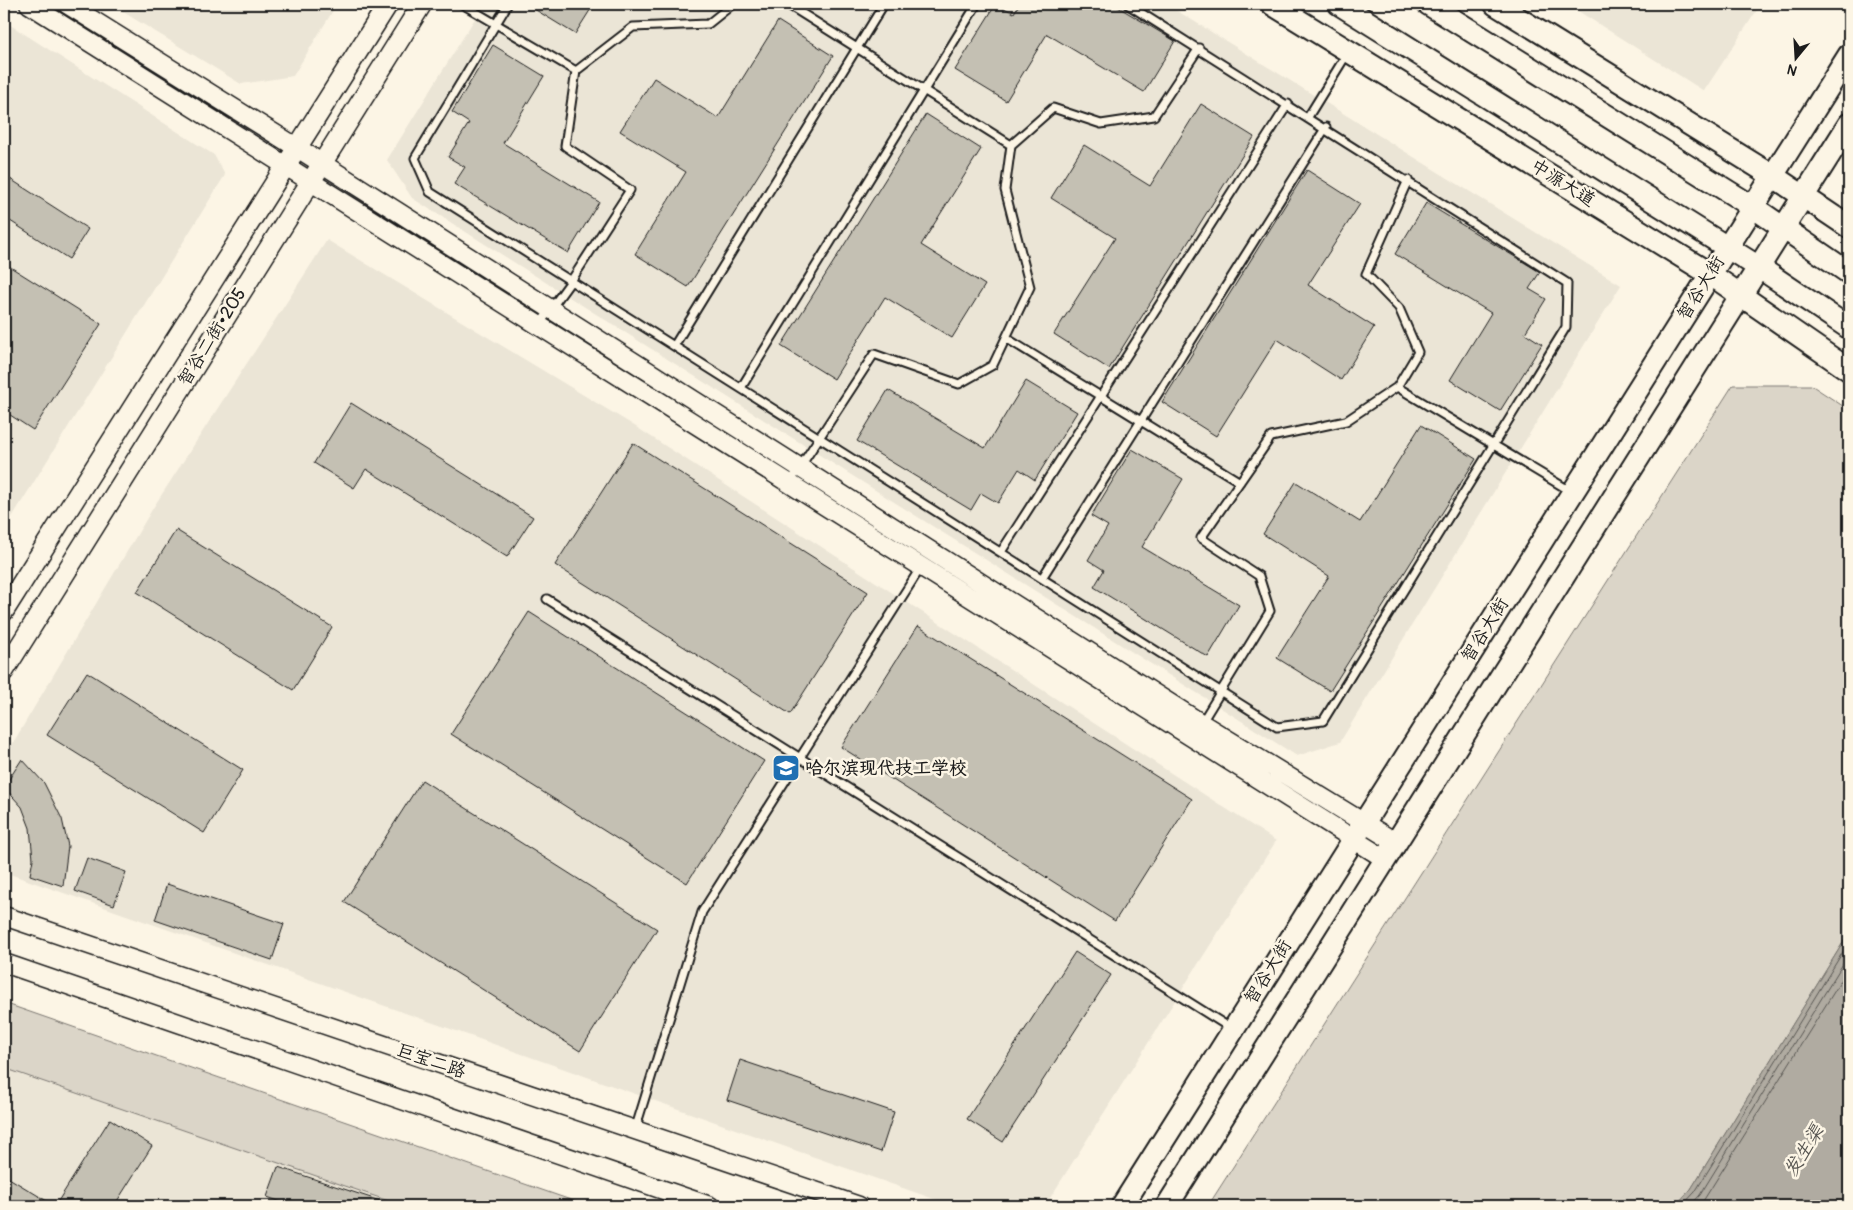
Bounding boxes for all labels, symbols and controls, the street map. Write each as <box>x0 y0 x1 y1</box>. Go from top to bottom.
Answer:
north arrow <box>1770 32 1820 82</box>
text: N <box>1785 60 1799 79</box>
street label: 中源大道 <box>1526 154 1600 212</box>
street label: 智谷大街 <box>1672 251 1730 325</box>
street label: 智谷二街•205 <box>173 284 251 390</box>
street label: 智谷大街 <box>1456 593 1514 667</box>
school or university icon: 哈尔滨现代技工学校 <box>771 753 801 783</box>
place label: 哈尔滨现代技工学校 <box>805 757 967 780</box>
street label: 智谷大街 <box>1239 935 1297 1009</box>
street label: 巨宝二路 <box>393 1038 469 1084</box>
water label: 发生渠 <box>1779 1119 1830 1182</box>

